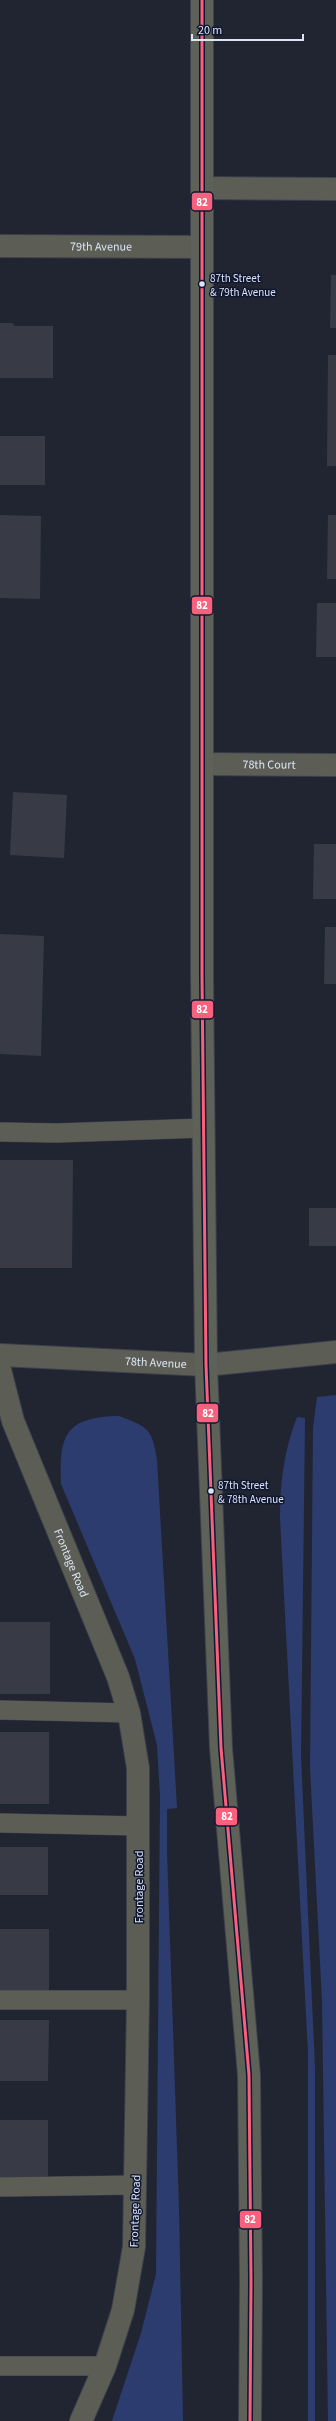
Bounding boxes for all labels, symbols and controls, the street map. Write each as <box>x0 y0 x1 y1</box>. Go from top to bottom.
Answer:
scale bar <box>192 16 303 42</box>
text: 20 m <box>198 22 222 39</box>
line badge: 82 <box>191 192 213 211</box>
text: 82 <box>196 195 208 210</box>
street label: 79th Avenue <box>70 238 132 256</box>
place label: 87th Street & 79th Avenue <box>210 271 276 300</box>
marker: 87th Street & 79th Avenue <box>197 279 207 289</box>
line badge: 82 <box>191 596 213 615</box>
text: 82 <box>196 598 208 613</box>
street label: 78th Court <box>242 756 296 774</box>
line badge: 82 <box>191 1000 214 1019</box>
text: 82 <box>196 1002 208 1017</box>
street label: 78th Avenue <box>124 1353 187 1373</box>
line badge: 82 <box>196 1403 219 1423</box>
text: 82 <box>202 1406 214 1421</box>
place label: 87th Street & 78th Avenue <box>218 1478 284 1507</box>
marker: 87th Street & 78th Avenue <box>206 1486 216 1496</box>
street label: Frontage Road <box>49 1526 92 1600</box>
line badge: 82 <box>215 1807 238 1826</box>
text: 82 <box>221 1809 233 1824</box>
street label: Frontage Road <box>131 1851 148 1923</box>
street label: Frontage Road <box>126 2174 145 2248</box>
line badge: 82 <box>239 2210 262 2229</box>
text: 82 <box>244 2212 256 2227</box>

